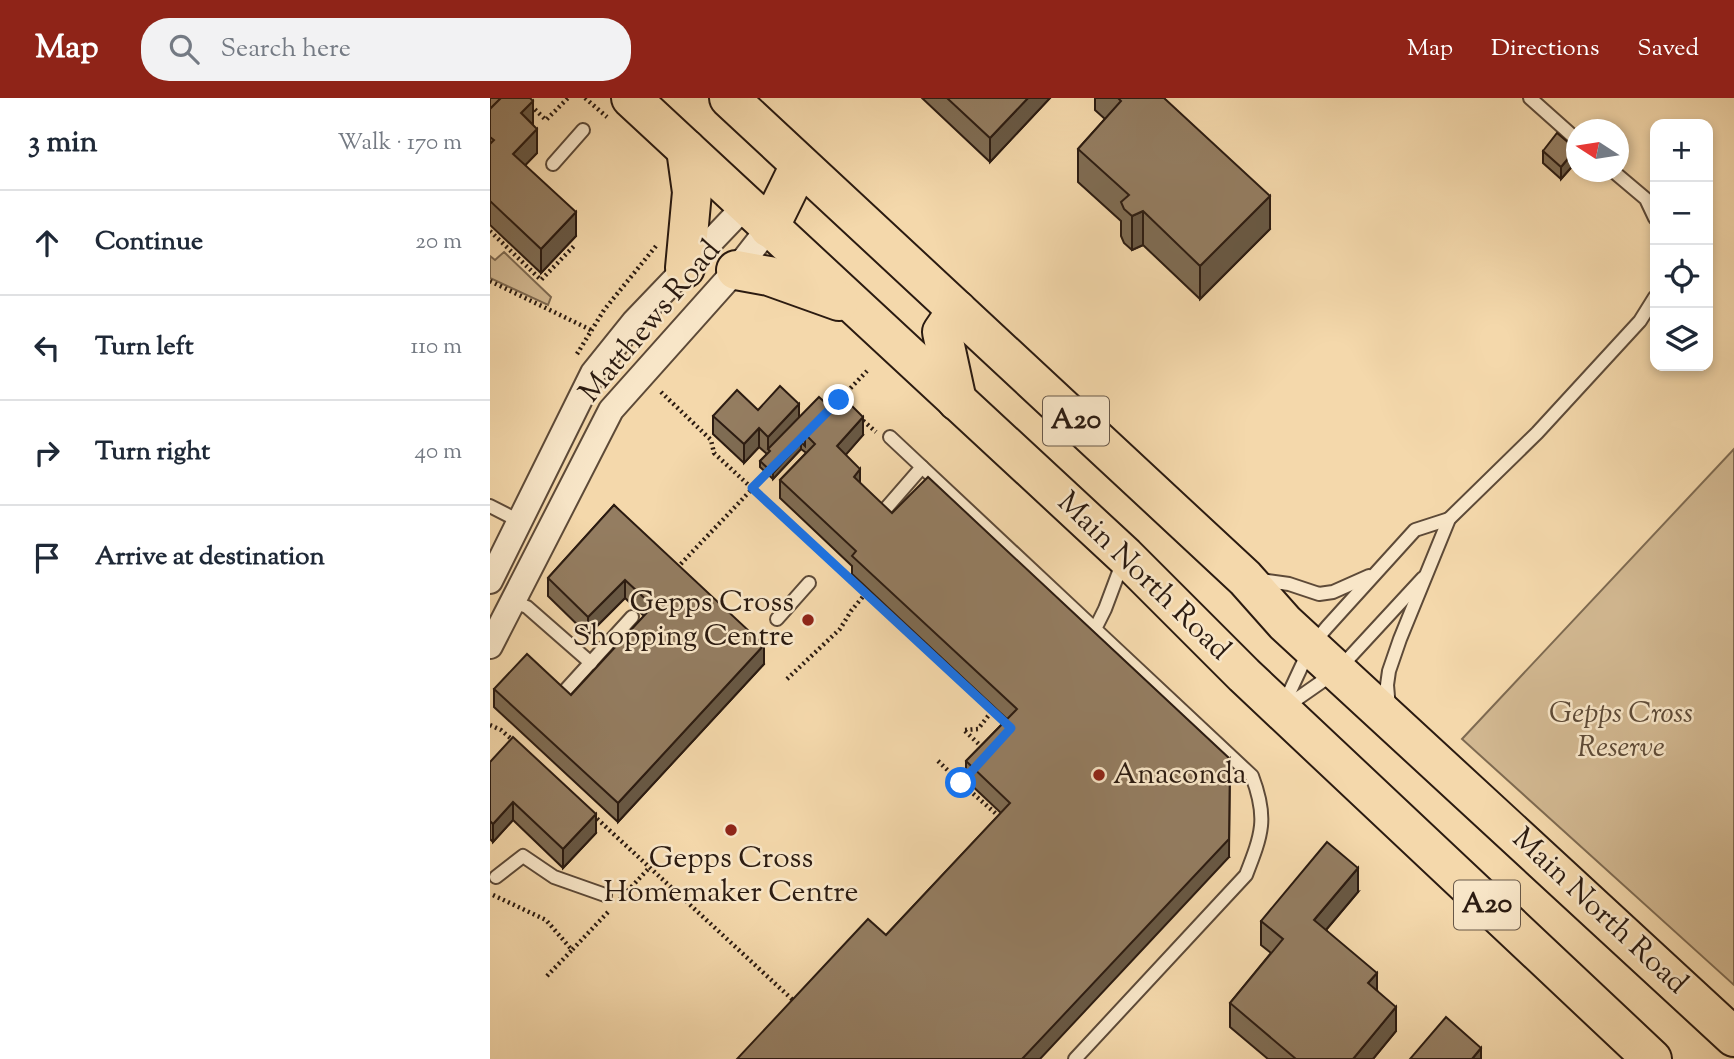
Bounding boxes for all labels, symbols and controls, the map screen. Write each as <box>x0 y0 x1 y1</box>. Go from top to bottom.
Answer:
search box <box>141 18 631 81</box>
text: Map <box>35 25 99 73</box>
icon: search <box>165 30 203 68</box>
text: Search here <box>221 31 351 68</box>
text: Map <box>1407 32 1453 66</box>
text: Directions <box>1491 32 1599 66</box>
text: Saved <box>1637 32 1699 66</box>
north arrow <box>1566 119 1629 182</box>
map controls <box>1650 119 1713 371</box>
button: + <box>1650 119 1713 182</box>
text: 3 min <box>28 122 98 165</box>
text: Walk · 170 m <box>337 127 462 160</box>
button: − <box>1650 182 1713 245</box>
icon: ahead <box>28 224 66 262</box>
text: Continue <box>95 224 203 261</box>
text: 20 m <box>415 226 462 259</box>
street label: Matthews Road <box>570 231 732 413</box>
button: locate <box>1650 245 1713 308</box>
button: layers <box>1650 308 1713 371</box>
icon: left <box>28 329 66 367</box>
text: Turn left <box>95 329 194 366</box>
text: 110 m <box>411 331 462 364</box>
route end <box>823 384 854 415</box>
road number: A20 <box>1043 396 1109 446</box>
icon: right <box>28 434 66 472</box>
text: Turn right <box>95 434 210 471</box>
text: 40 m <box>415 436 462 469</box>
street label: Main North Road <box>1046 483 1240 671</box>
icon: arrive <box>28 539 66 577</box>
text: Arrive at destination <box>95 539 325 576</box>
place label: Gepps Cross Shopping Centre <box>572 582 794 659</box>
marker: Gepps Cross Shopping Centre <box>800 612 816 628</box>
park label: Gepps Cross Reserve <box>1549 693 1693 770</box>
place label: Anaconda <box>1113 754 1247 797</box>
route start <box>945 767 976 798</box>
marker: Anaconda <box>1091 767 1107 783</box>
street label: Main North Road <box>1501 819 1697 1005</box>
marker: Gepps Cross Homemaker Centre <box>723 822 739 838</box>
place label: Gepps Cross Homemaker Centre <box>604 838 858 915</box>
road number: A20 <box>1454 880 1520 930</box>

